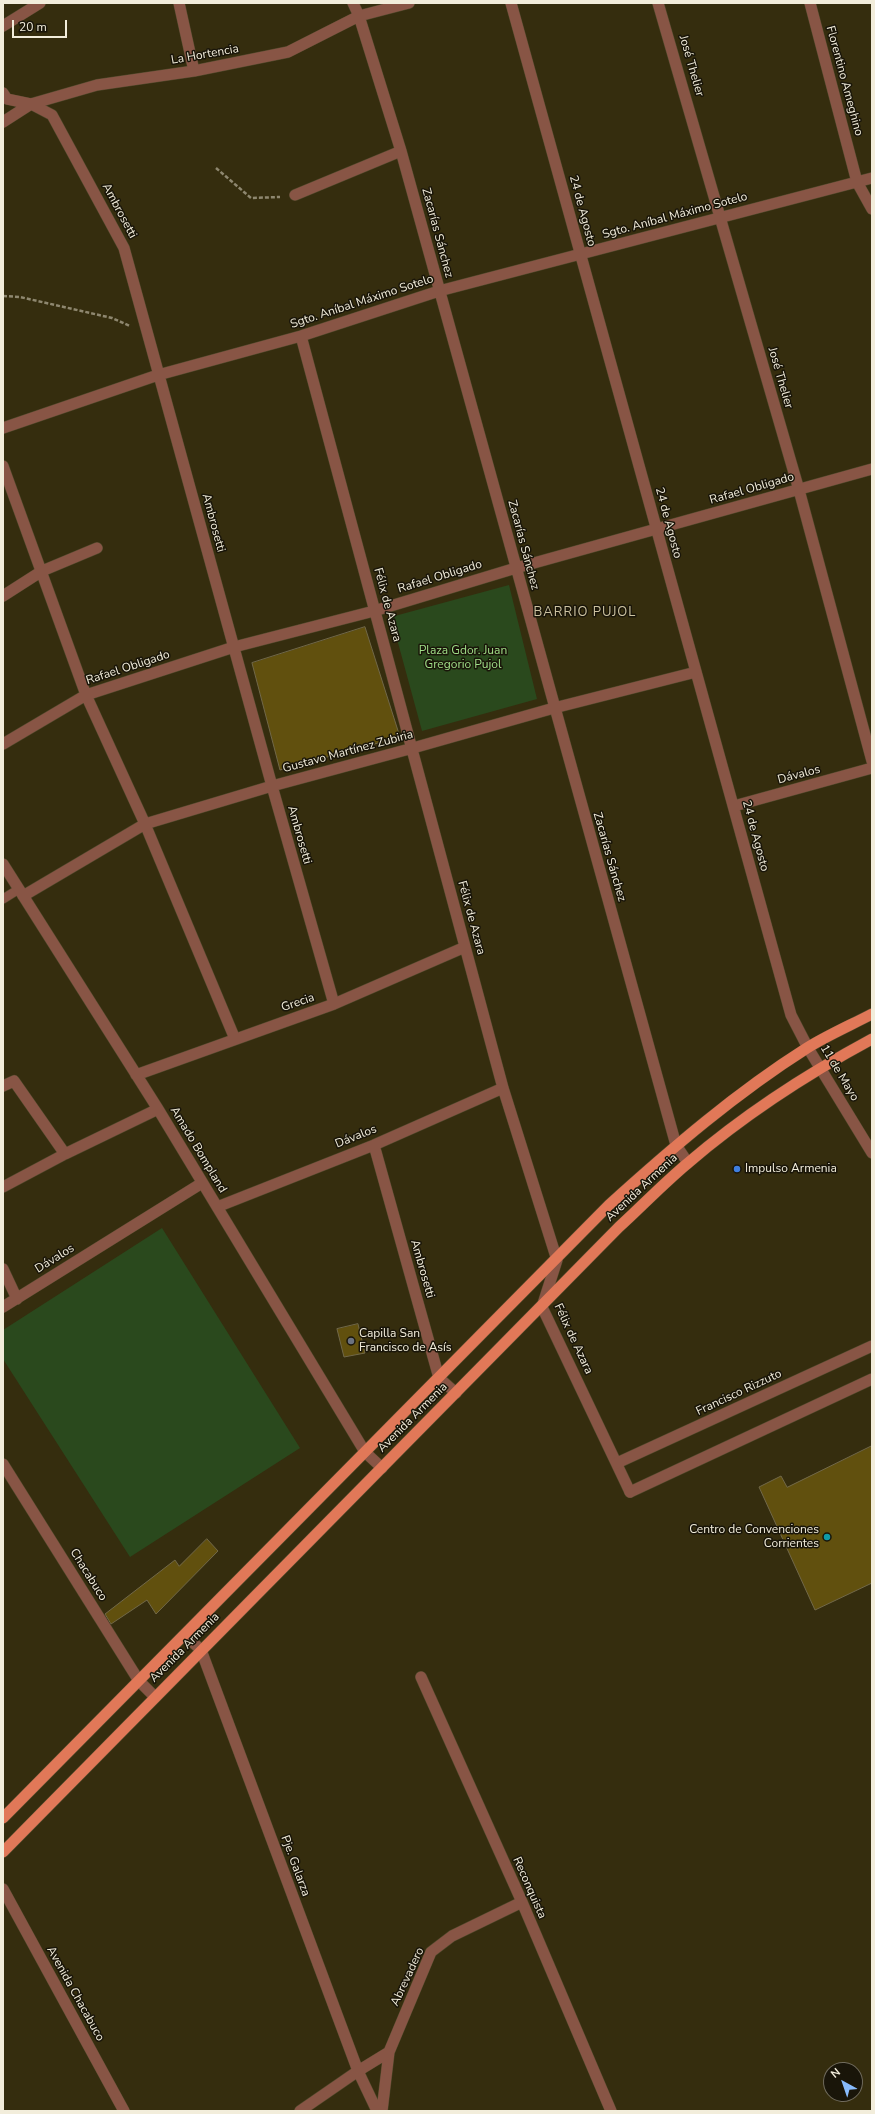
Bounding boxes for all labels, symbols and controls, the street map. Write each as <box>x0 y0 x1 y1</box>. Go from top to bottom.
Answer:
scale bar <box>14 12 69 38</box>
text: 20 m <box>19 19 47 35</box>
street label: Florentino Ameghino <box>822 24 866 138</box>
street label: José Thelier <box>675 34 707 98</box>
street label: La Hortencia <box>170 42 240 68</box>
street label: 24 de Agosto <box>566 174 598 248</box>
street label: Ambrosetti <box>99 181 139 241</box>
street label: Zacarías Sánchez <box>418 187 456 279</box>
street label: Sgto. Aníbal Máximo Sotelo <box>601 190 749 242</box>
street label: Sgto. Aníbal Máximo Sotelo <box>289 272 435 332</box>
street label: José Thelier <box>764 346 796 410</box>
street label: Rafael Obligado <box>708 470 796 508</box>
street label: 24 de Agosto <box>652 486 684 560</box>
street label: Ambrosetti <box>198 492 228 554</box>
street label: Zacarías Sánchez <box>504 499 542 591</box>
street label: Rafael Obligado <box>396 557 484 597</box>
street label: Félix de Azara <box>370 566 404 644</box>
district label: BARRIO PUJOL <box>534 605 636 621</box>
park label: Plaza Gdor. Juan Gregorio Pujol <box>419 644 507 672</box>
street label: Rafael Obligado <box>84 648 172 688</box>
street label: Gustavo Martínez Zubiria <box>281 728 415 776</box>
street label: Dávalos <box>776 762 822 788</box>
street label: 24 de Agosto <box>739 799 771 873</box>
street label: Ambrosetti <box>284 804 314 866</box>
street label: Zacarías Sánchez <box>589 811 629 903</box>
street label: Félix de Azara <box>454 879 488 957</box>
street label: Grecia <box>280 991 316 1015</box>
street label: 11 de Mayo <box>817 1042 861 1104</box>
street label: Amado Bompland <box>167 1104 229 1196</box>
street label: Dávalos <box>333 1122 379 1152</box>
street label: Avenida Armenia <box>603 1151 681 1225</box>
place label: Impulso Armenia <box>745 1162 837 1176</box>
marker: Impulso Armenia <box>732 1164 742 1174</box>
street label: Ambrosetti <box>407 1238 437 1300</box>
street label: Dávalos <box>33 1241 77 1277</box>
street label: Félix de Azara <box>550 1301 596 1377</box>
place label: Capilla San Francisco de Asís <box>359 1327 452 1355</box>
marker: Capilla San Francisco de Asís <box>346 1336 356 1346</box>
street label: Francisco Rizzuto <box>694 1367 784 1419</box>
street label: Avenida Armenia <box>375 1380 451 1456</box>
place label: Centro de Convenciones Corrientes <box>689 1523 819 1551</box>
marker: Centro de Convenciones Corrientes <box>822 1532 832 1542</box>
street label: Chacabuco <box>66 1546 110 1604</box>
street label: Avenida Armenia <box>147 1610 223 1686</box>
street label: Pje. Galarza <box>277 1834 313 1898</box>
street label: Reconquista <box>509 1855 549 1921</box>
street label: Avenida Chacabuco <box>43 1944 107 2044</box>
street label: Abrevadero <box>388 1945 428 2009</box>
north arrow <box>823 2062 863 2102</box>
text: N <box>828 2065 844 2082</box>

